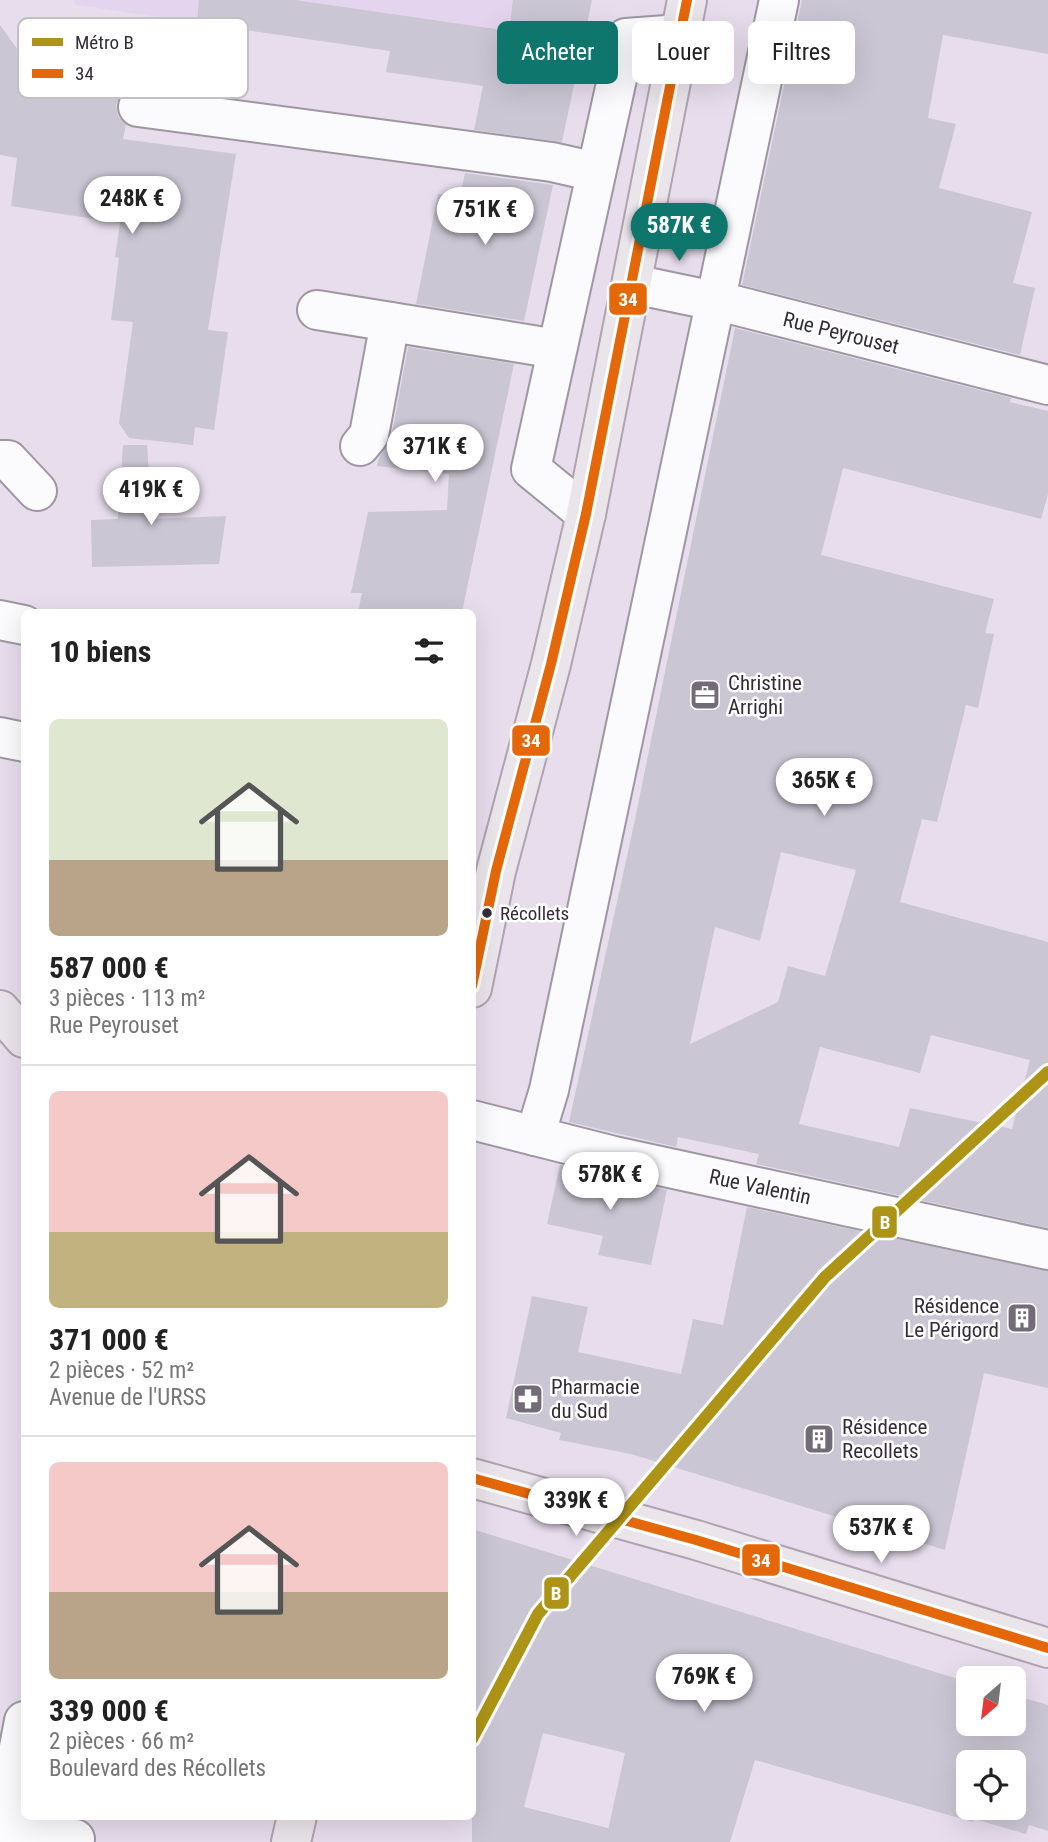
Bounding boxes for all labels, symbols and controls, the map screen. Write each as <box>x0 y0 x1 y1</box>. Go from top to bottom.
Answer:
legend <box>18 18 248 98</box>
chip: Acheter <box>497 21 618 84</box>
chip: Louer <box>632 21 734 84</box>
chip: Filtres <box>748 21 855 84</box>
text: Métro B <box>75 31 134 54</box>
text: 34 <box>75 62 94 85</box>
pin: 248K € <box>75 176 189 236</box>
text: 248K € <box>100 185 164 212</box>
pin: 751K € <box>428 188 542 247</box>
text: 751K € <box>453 196 517 223</box>
pin: 587K € <box>622 204 736 263</box>
text: 587K € <box>647 212 711 239</box>
line badge: 34 <box>608 282 648 316</box>
text: 34 <box>618 288 638 311</box>
street label: Rue Peyrouset <box>781 307 901 359</box>
pin: 371K € <box>378 424 492 484</box>
text: 371K € <box>403 433 467 460</box>
pin: 419K € <box>94 468 208 527</box>
text: 419K € <box>119 476 183 503</box>
icon: filters <box>410 632 448 670</box>
text: 10 biens <box>49 634 151 669</box>
place label: Christine Arrighi <box>728 671 802 719</box>
office icon: Christine Arrighi <box>688 678 722 712</box>
line badge: 34 <box>511 724 551 757</box>
text: 34 <box>521 729 541 752</box>
pin: 365K € <box>767 758 881 818</box>
icon: home <box>186 764 312 890</box>
text: 365K € <box>792 767 856 794</box>
place label: Récollets <box>500 902 569 925</box>
marker: Récollets <box>480 906 494 920</box>
text: 587 000 € <box>49 950 169 985</box>
text: 3 pièces · 113 m² <box>49 985 205 1012</box>
text: Rue Peyrouset <box>49 1012 179 1039</box>
icon: home <box>186 1136 312 1262</box>
pin: 578K € <box>553 1152 667 1212</box>
text: 578K € <box>578 1161 642 1188</box>
street label: Rue Valentin <box>707 1165 813 1209</box>
line badge: B <box>871 1205 898 1239</box>
text: B <box>880 1211 890 1234</box>
place label: Résidence Le Périgord <box>904 1294 999 1342</box>
building icon: Résidence Le Périgord <box>1005 1301 1039 1335</box>
text: 371 000 € <box>49 1322 169 1357</box>
text: 2 pièces · 52 m² <box>49 1357 194 1384</box>
place label: Pharmacie du Sud <box>551 1375 640 1423</box>
pharmacy icon: Pharmacie du Sud <box>511 1382 545 1416</box>
text: Avenue de l'URSS <box>49 1384 206 1411</box>
place label: Résidence Recollets <box>842 1415 928 1463</box>
building icon: Résidence Recollets <box>802 1422 836 1456</box>
pin: 339K € <box>519 1478 633 1538</box>
text: 339K € <box>544 1487 608 1514</box>
pin: 537K € <box>824 1506 938 1565</box>
icon: home <box>186 1507 312 1633</box>
text: 537K € <box>849 1514 913 1541</box>
line badge: 34 <box>741 1543 781 1577</box>
text: 34 <box>751 1549 771 1572</box>
line badge: B <box>543 1576 570 1610</box>
text: B <box>551 1582 561 1605</box>
pin: 769K € <box>647 1654 761 1714</box>
text: 769K € <box>672 1663 736 1690</box>
north arrow <box>956 1666 1026 1736</box>
map controls <box>956 1666 1026 1820</box>
text: 339 000 € <box>49 1693 169 1728</box>
text: 2 pièces · 66 m² <box>49 1728 194 1755</box>
button: locate <box>956 1750 1026 1820</box>
text: Boulevard des Récollets <box>49 1755 266 1782</box>

